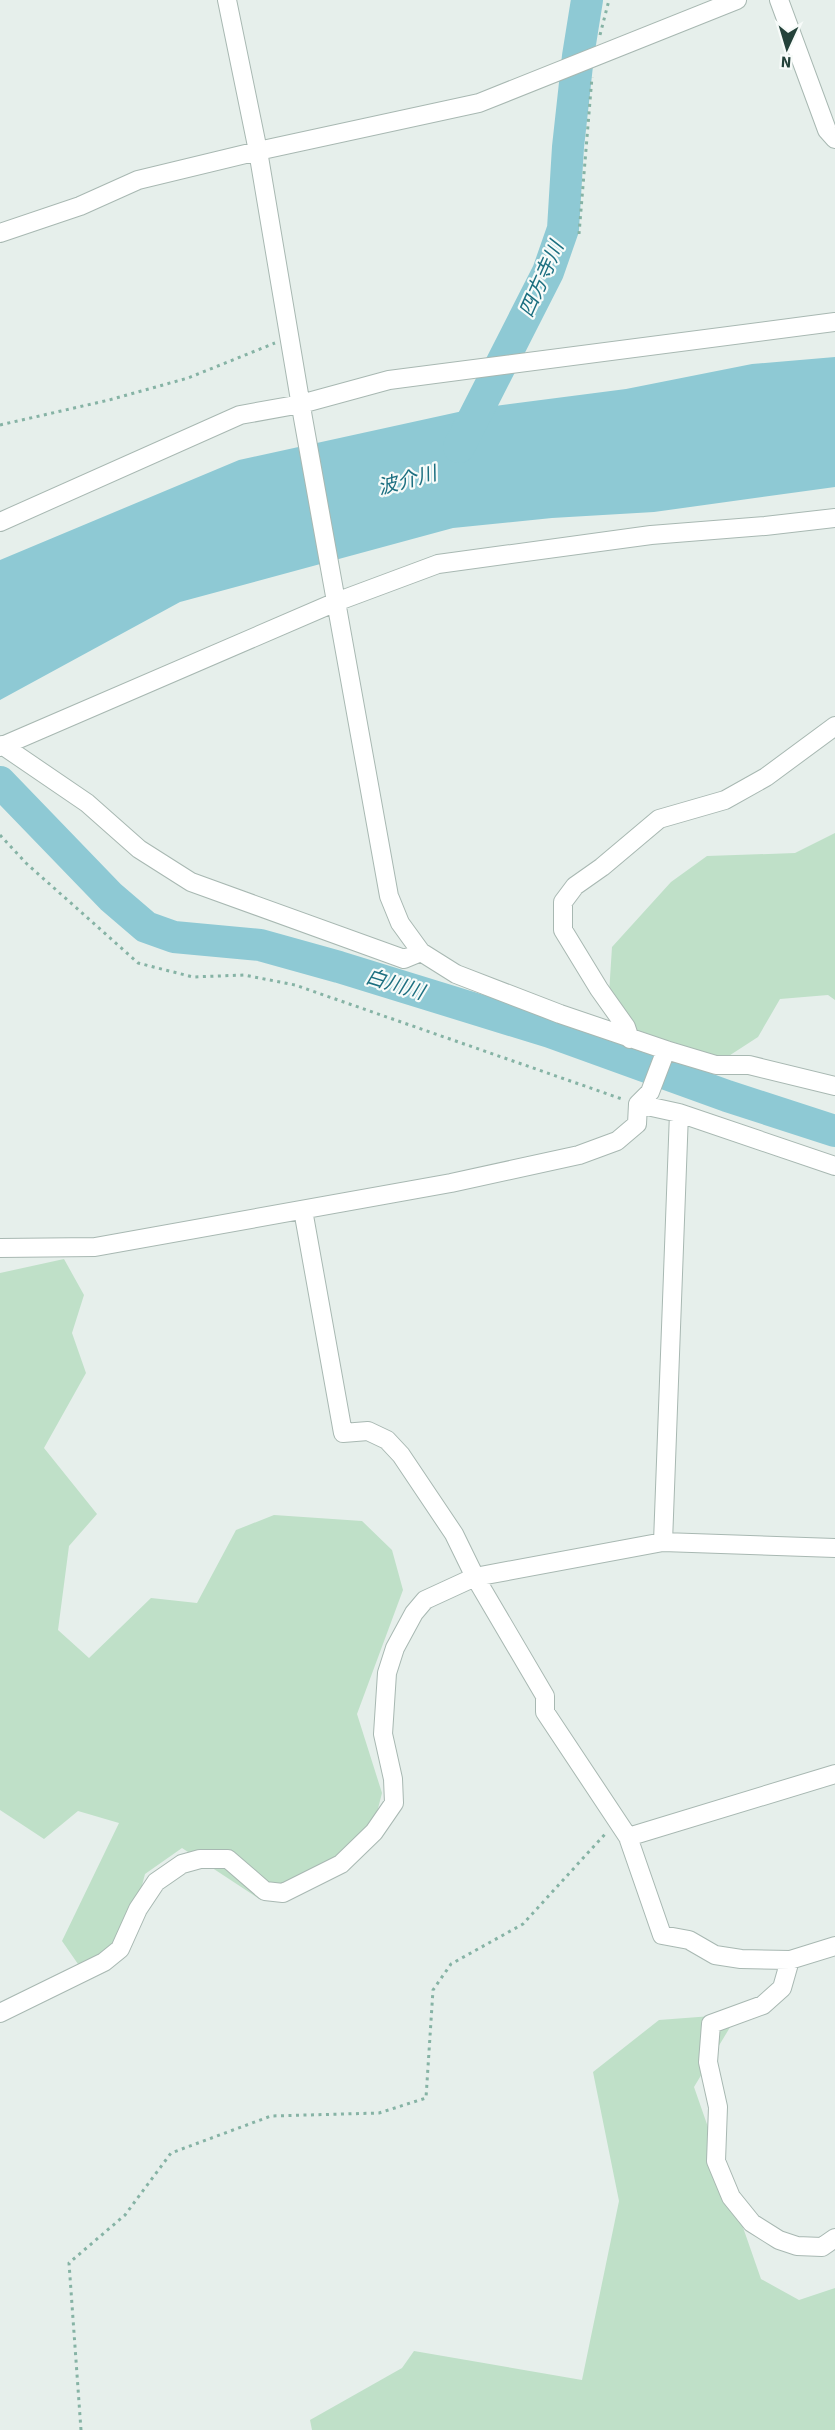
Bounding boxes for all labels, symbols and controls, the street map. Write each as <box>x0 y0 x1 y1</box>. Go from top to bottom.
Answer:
north arrow <box>757 18 817 78</box>
text: N <box>780 51 792 73</box>
water label: 四方寺川 <box>513 235 572 322</box>
water label: 波介川 <box>375 459 442 502</box>
water label: 白川川 <box>362 963 429 1008</box>

